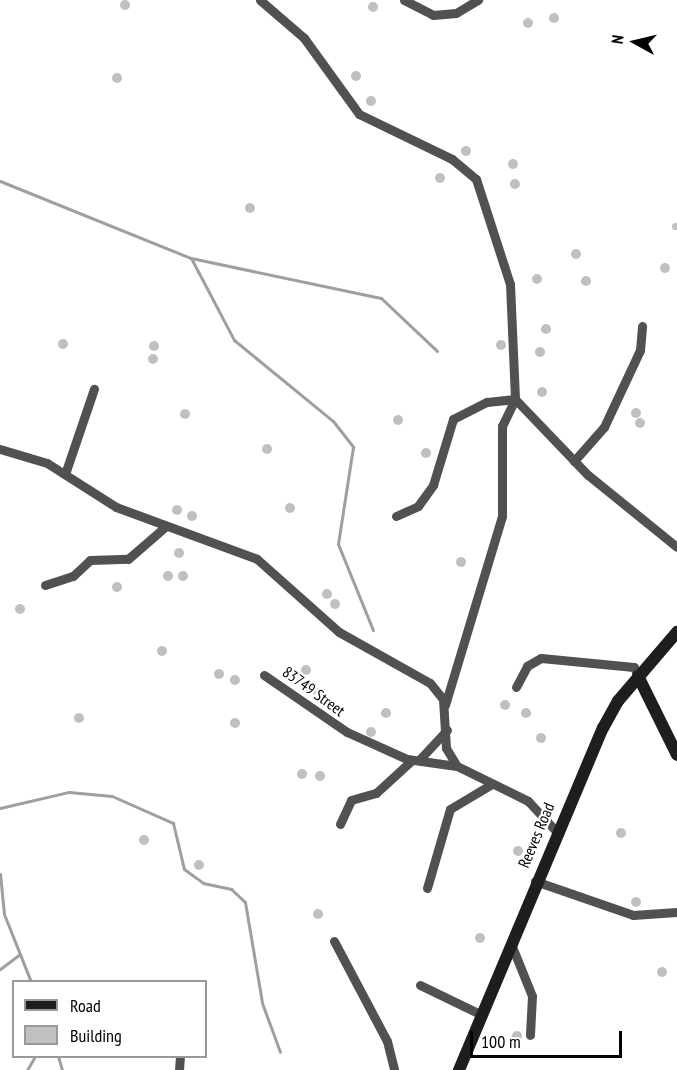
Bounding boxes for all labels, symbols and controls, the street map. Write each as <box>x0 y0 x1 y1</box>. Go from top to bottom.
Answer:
north arrow <box>605 12 665 72</box>
text: N <box>607 34 628 45</box>
street label: 83749 Street <box>279 662 349 720</box>
street label: Reeves Road <box>514 800 558 870</box>
legend <box>12 980 207 1058</box>
text: Road <box>70 994 101 1017</box>
scale bar <box>473 1019 624 1057</box>
text: Building <box>70 1024 122 1047</box>
text: 100 m <box>481 1030 521 1053</box>

